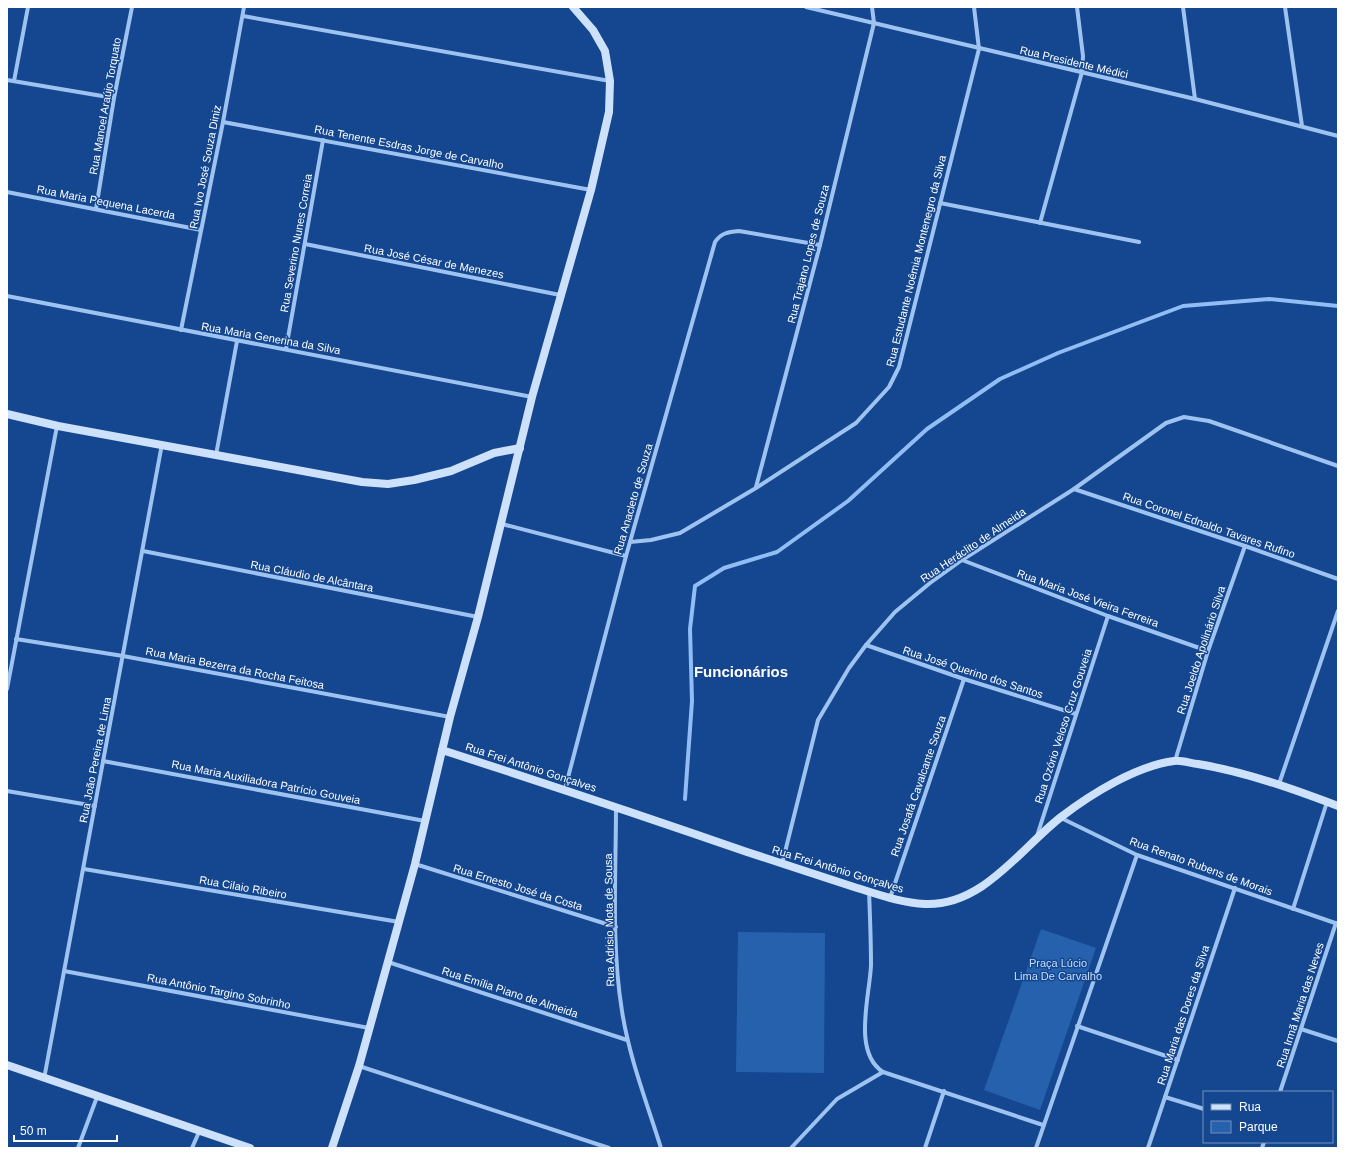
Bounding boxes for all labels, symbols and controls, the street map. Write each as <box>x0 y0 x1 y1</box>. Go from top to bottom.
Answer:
street label: Rua Manoel Araújo Torquato <box>87 36 123 176</box>
street label: Rua Presidente Médici <box>1019 44 1129 80</box>
street label: Rua Ivo José Souza Diniz <box>187 104 223 230</box>
street label: Rua Tenente Esdras Jorge de Carvalho <box>313 123 505 171</box>
street label: Rua Estudante Noêmia Montenegro da Silva <box>884 153 948 368</box>
street label: Rua Severino Nunes Correia <box>278 172 314 313</box>
street label: Rua Maria Pequena Lacerda <box>36 183 177 221</box>
street label: Rua Trajano Lopes de Souza <box>785 183 831 325</box>
street label: Rua José César de Menezes <box>363 242 505 281</box>
street label: Rua Maria Generina da Silva <box>200 320 342 356</box>
street label: Rua Anacleto de Souza <box>611 441 655 556</box>
street label: Rua Coronel Ednaldo Tavares Rufino <box>1121 490 1297 560</box>
street label: Rua Heráclito de Almeida <box>918 505 1029 585</box>
street label: Rua Cláudio de Alcântara <box>250 558 375 594</box>
street label: Rua Maria José Vieira Ferreira <box>1016 567 1161 630</box>
street label: Rua Joeldo Apolinário Silva <box>1175 584 1228 716</box>
street label: Rua José Querino dos Santos <box>901 644 1045 701</box>
street label: Rua Maria Bezerra da Rocha Feitosa <box>145 645 326 691</box>
street label: Rua Ozório Veloso Cruz Gouveia <box>1032 646 1094 805</box>
district label: Funcionários <box>694 663 788 680</box>
street label: Rua João Pereira de Lima <box>77 695 113 824</box>
street label: Rua Josafá Cavalcante Souza <box>888 713 948 858</box>
street label: Rua Frei Antônio Gonçalves <box>464 740 598 794</box>
street label: Rua Maria Auxiliadora Patrício Gouveia <box>171 758 362 806</box>
street label: Rua Renato Rubens de Morais <box>1128 835 1274 898</box>
street label: Rua Frei Antônio Gonçalves <box>771 843 906 895</box>
street label: Rua Adrisio Mota de Sousa <box>602 852 616 987</box>
street label: Rua Ernesto José da Costa <box>452 862 585 913</box>
street label: Rua Cilaio Ribeiro <box>198 873 288 901</box>
street label: Rua Irmã Maria das Neves <box>1274 940 1326 1069</box>
street label: Rua Maria das Dores da Silva <box>1155 943 1212 1086</box>
park label: Praça Lúcio Lima De Carvalho <box>1014 957 1102 982</box>
street label: Rua Emília Piano de Almeida <box>440 964 580 1020</box>
street label: Rua Antônio Targino Sobrinho <box>146 971 292 1011</box>
legend <box>1203 1091 1333 1143</box>
text: Rua <box>1239 1100 1261 1114</box>
scale bar <box>14 1117 117 1143</box>
text: Parque <box>1239 1120 1278 1134</box>
text: 50 m <box>20 1124 47 1138</box>

